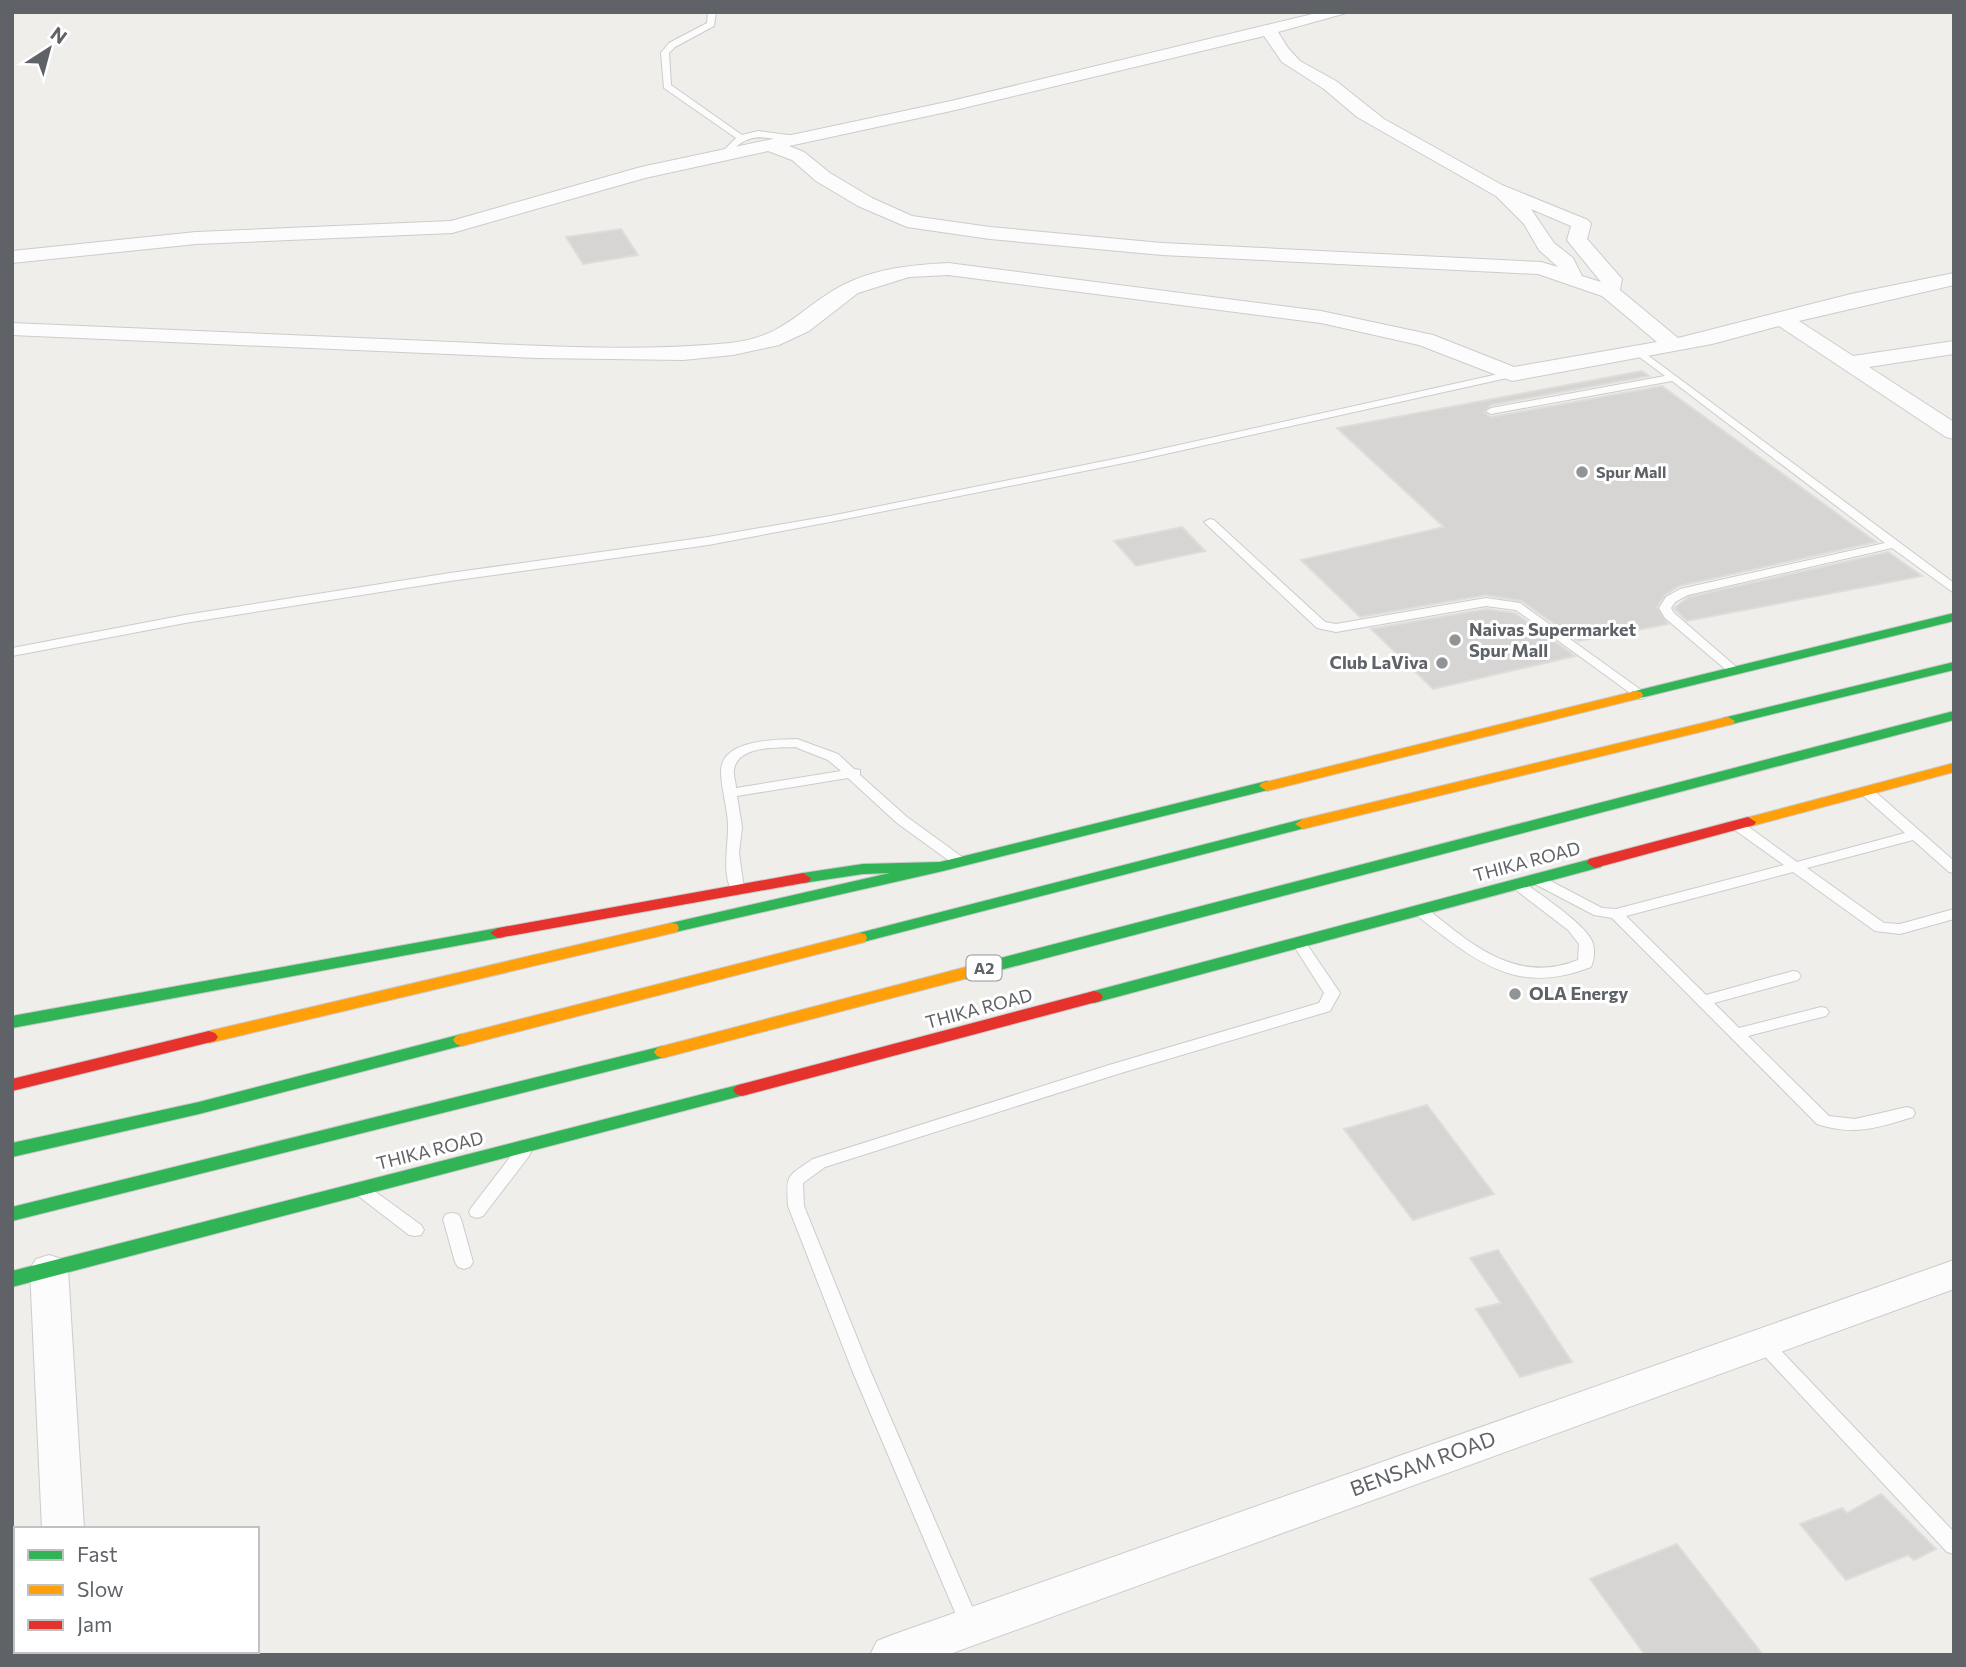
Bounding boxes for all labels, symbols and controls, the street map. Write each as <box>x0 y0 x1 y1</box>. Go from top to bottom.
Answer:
north arrow <box>14 14 84 84</box>
text: N <box>47 21 72 48</box>
place label: Spur Mall <box>1596 462 1666 481</box>
marker: Spur Mall <box>1574 464 1590 480</box>
place label: Naivas Supermarket Spur Mall <box>1469 618 1636 661</box>
marker: Naivas Supermarket Spur Mall <box>1447 632 1463 648</box>
place label: Club LaViva <box>1330 651 1428 673</box>
marker: Club LaViva <box>1434 655 1450 671</box>
street label: THIKA ROAD <box>1471 836 1583 886</box>
road number: A2 <box>967 956 1002 980</box>
place label: OLA Energy <box>1529 982 1628 1004</box>
street label: THIKA ROAD <box>923 983 1035 1033</box>
marker: OLA Energy <box>1507 986 1523 1002</box>
street label: THIKA ROAD <box>374 1126 486 1174</box>
street label: BENSAM ROAD <box>1346 1425 1499 1501</box>
legend <box>14 1527 259 1653</box>
text: Fast <box>77 1541 118 1566</box>
text: Slow <box>77 1576 124 1601</box>
text: Jam <box>77 1611 112 1636</box>

